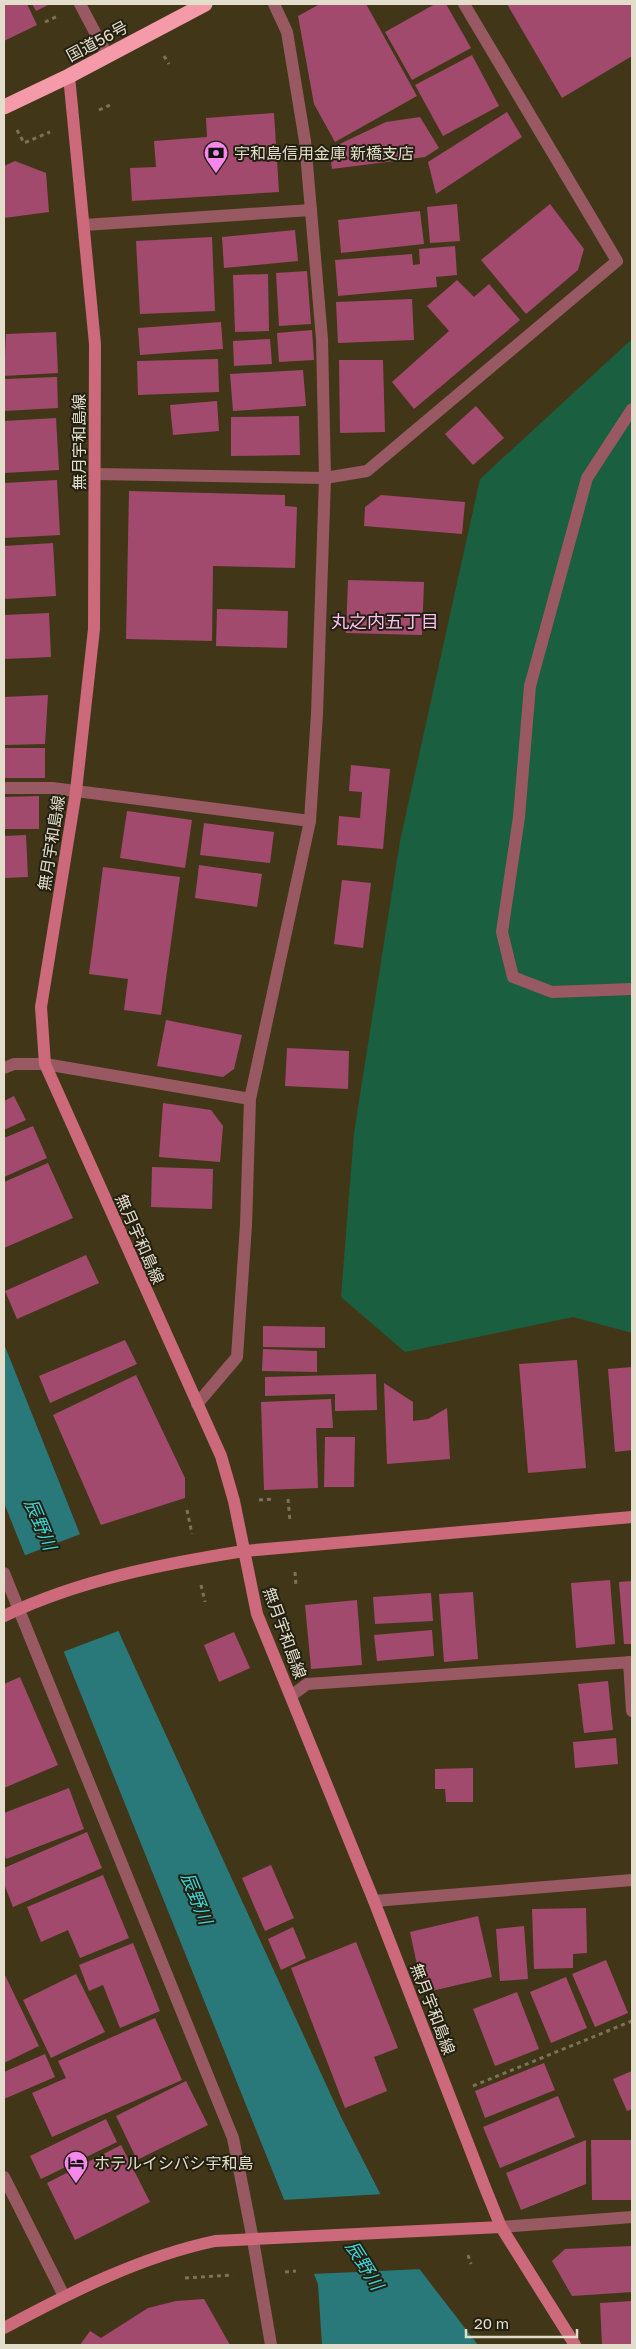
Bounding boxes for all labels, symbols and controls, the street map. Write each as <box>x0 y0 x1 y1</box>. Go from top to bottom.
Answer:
street label: 国道56号 <box>63 16 131 66</box>
bank icon: 宇和島信用金庫 新橋支店 <box>203 140 229 174</box>
place label: 宇和島信用金庫 新橋支店 <box>234 143 414 163</box>
street label: 無月宇和島線 <box>69 394 89 490</box>
district label: 丸之内五丁目 <box>331 610 439 632</box>
street label: 無月宇和島線 <box>34 794 68 892</box>
street label: 無月宇和島線 <box>111 1191 169 1287</box>
water label: 辰野川 <box>20 1495 62 1555</box>
street label: 無月宇和島線 <box>259 1584 311 1682</box>
water label: 辰野川 <box>177 1869 218 1929</box>
street label: 無月宇和島線 <box>406 1961 460 2057</box>
hotel icon: ホテルイシバシ宇和島 <box>63 2150 89 2184</box>
place label: ホテルイシバシ宇和島 <box>94 2153 254 2173</box>
water label: 辰野川 <box>341 2236 390 2295</box>
scale bar <box>466 2306 577 2338</box>
text: 20 m <box>474 2314 509 2332</box>

